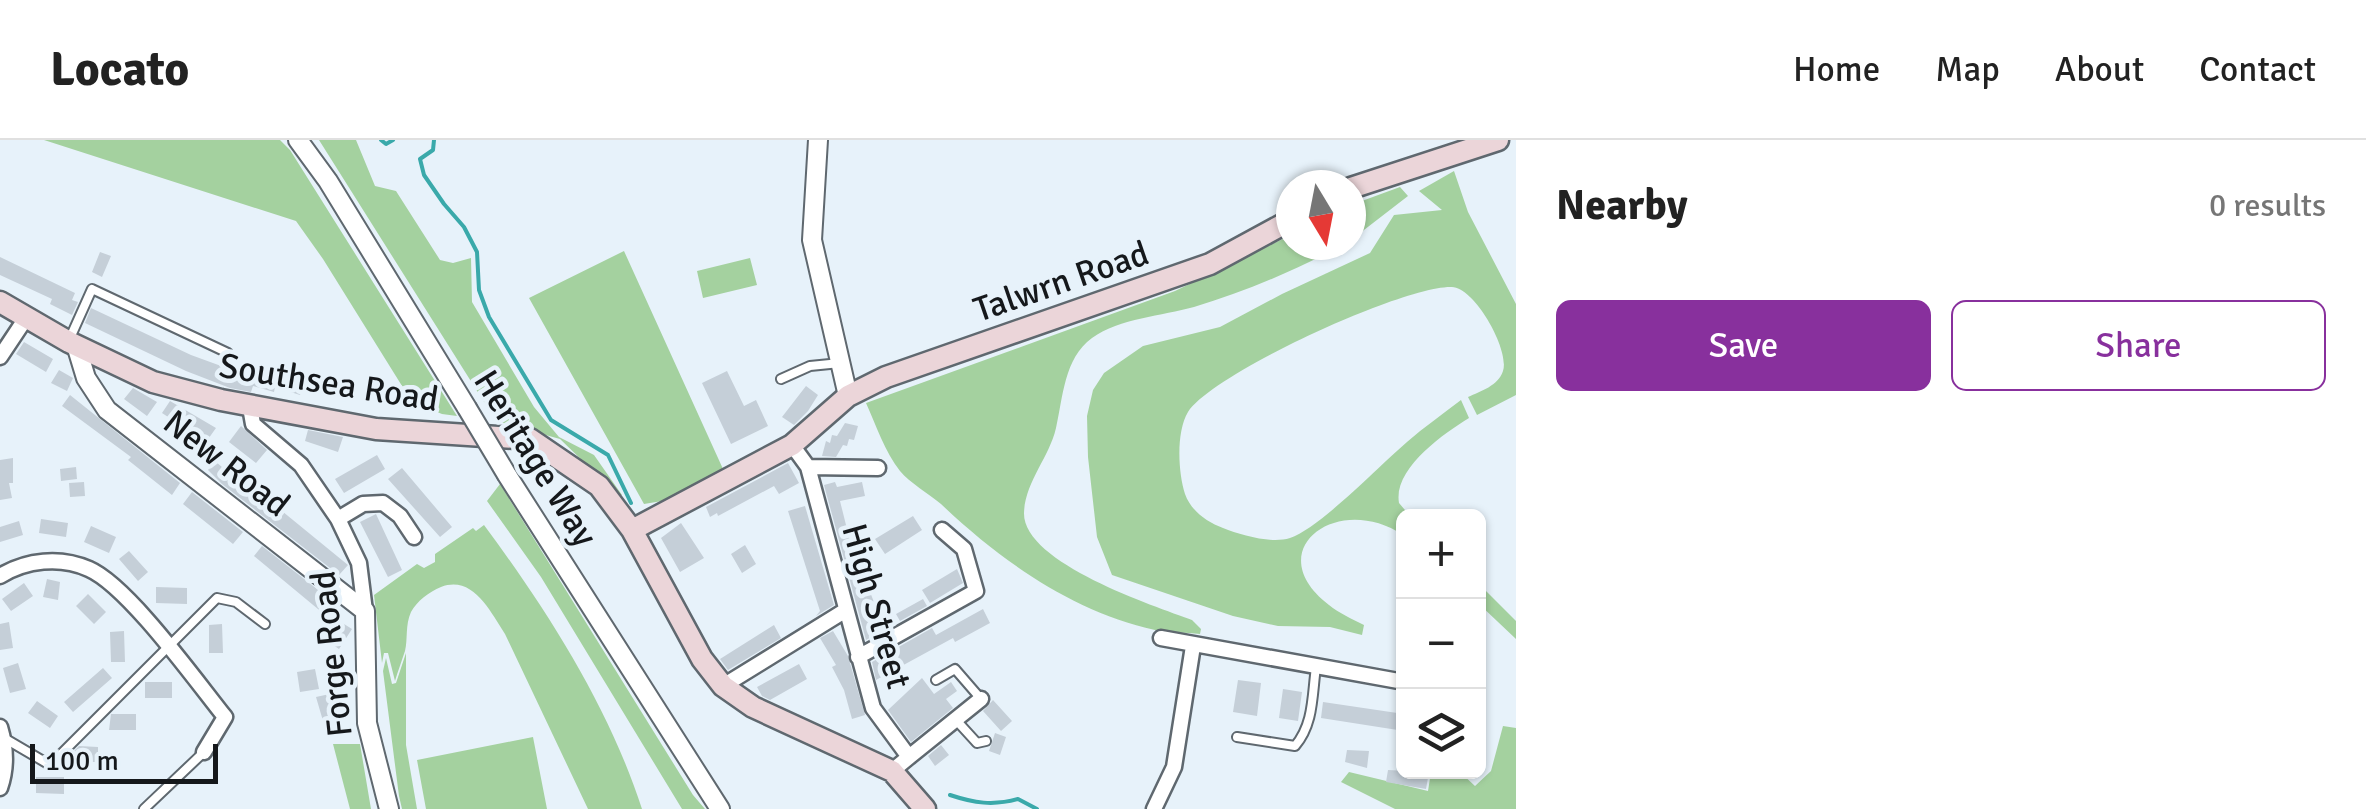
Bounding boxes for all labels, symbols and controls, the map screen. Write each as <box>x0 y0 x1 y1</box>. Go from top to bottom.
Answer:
text: Locato <box>50 40 189 99</box>
text: Home <box>1793 48 1880 91</box>
text: Map <box>1935 48 2000 91</box>
text: About <box>2055 48 2144 91</box>
text: Contact <box>2199 48 2316 91</box>
north arrow <box>1276 170 1366 260</box>
text: Nearby <box>1556 180 1688 231</box>
text: 0 results <box>2209 186 2326 225</box>
street label: Talwrn Road <box>968 231 1154 331</box>
button: Save <box>1556 300 1931 391</box>
button: Share <box>1951 300 2326 391</box>
street label: Southsea Road <box>216 344 442 421</box>
street label: Heritage Way <box>464 362 607 554</box>
street label: New Road <box>155 401 299 526</box>
map controls <box>1396 509 1486 779</box>
button: + <box>1396 509 1486 599</box>
street label: High Street <box>832 519 921 694</box>
street label: Forge Road <box>301 569 362 739</box>
button: − <box>1396 599 1486 689</box>
button: layers <box>1396 689 1486 779</box>
scale bar <box>30 739 218 784</box>
text: 100 m <box>45 744 119 778</box>

